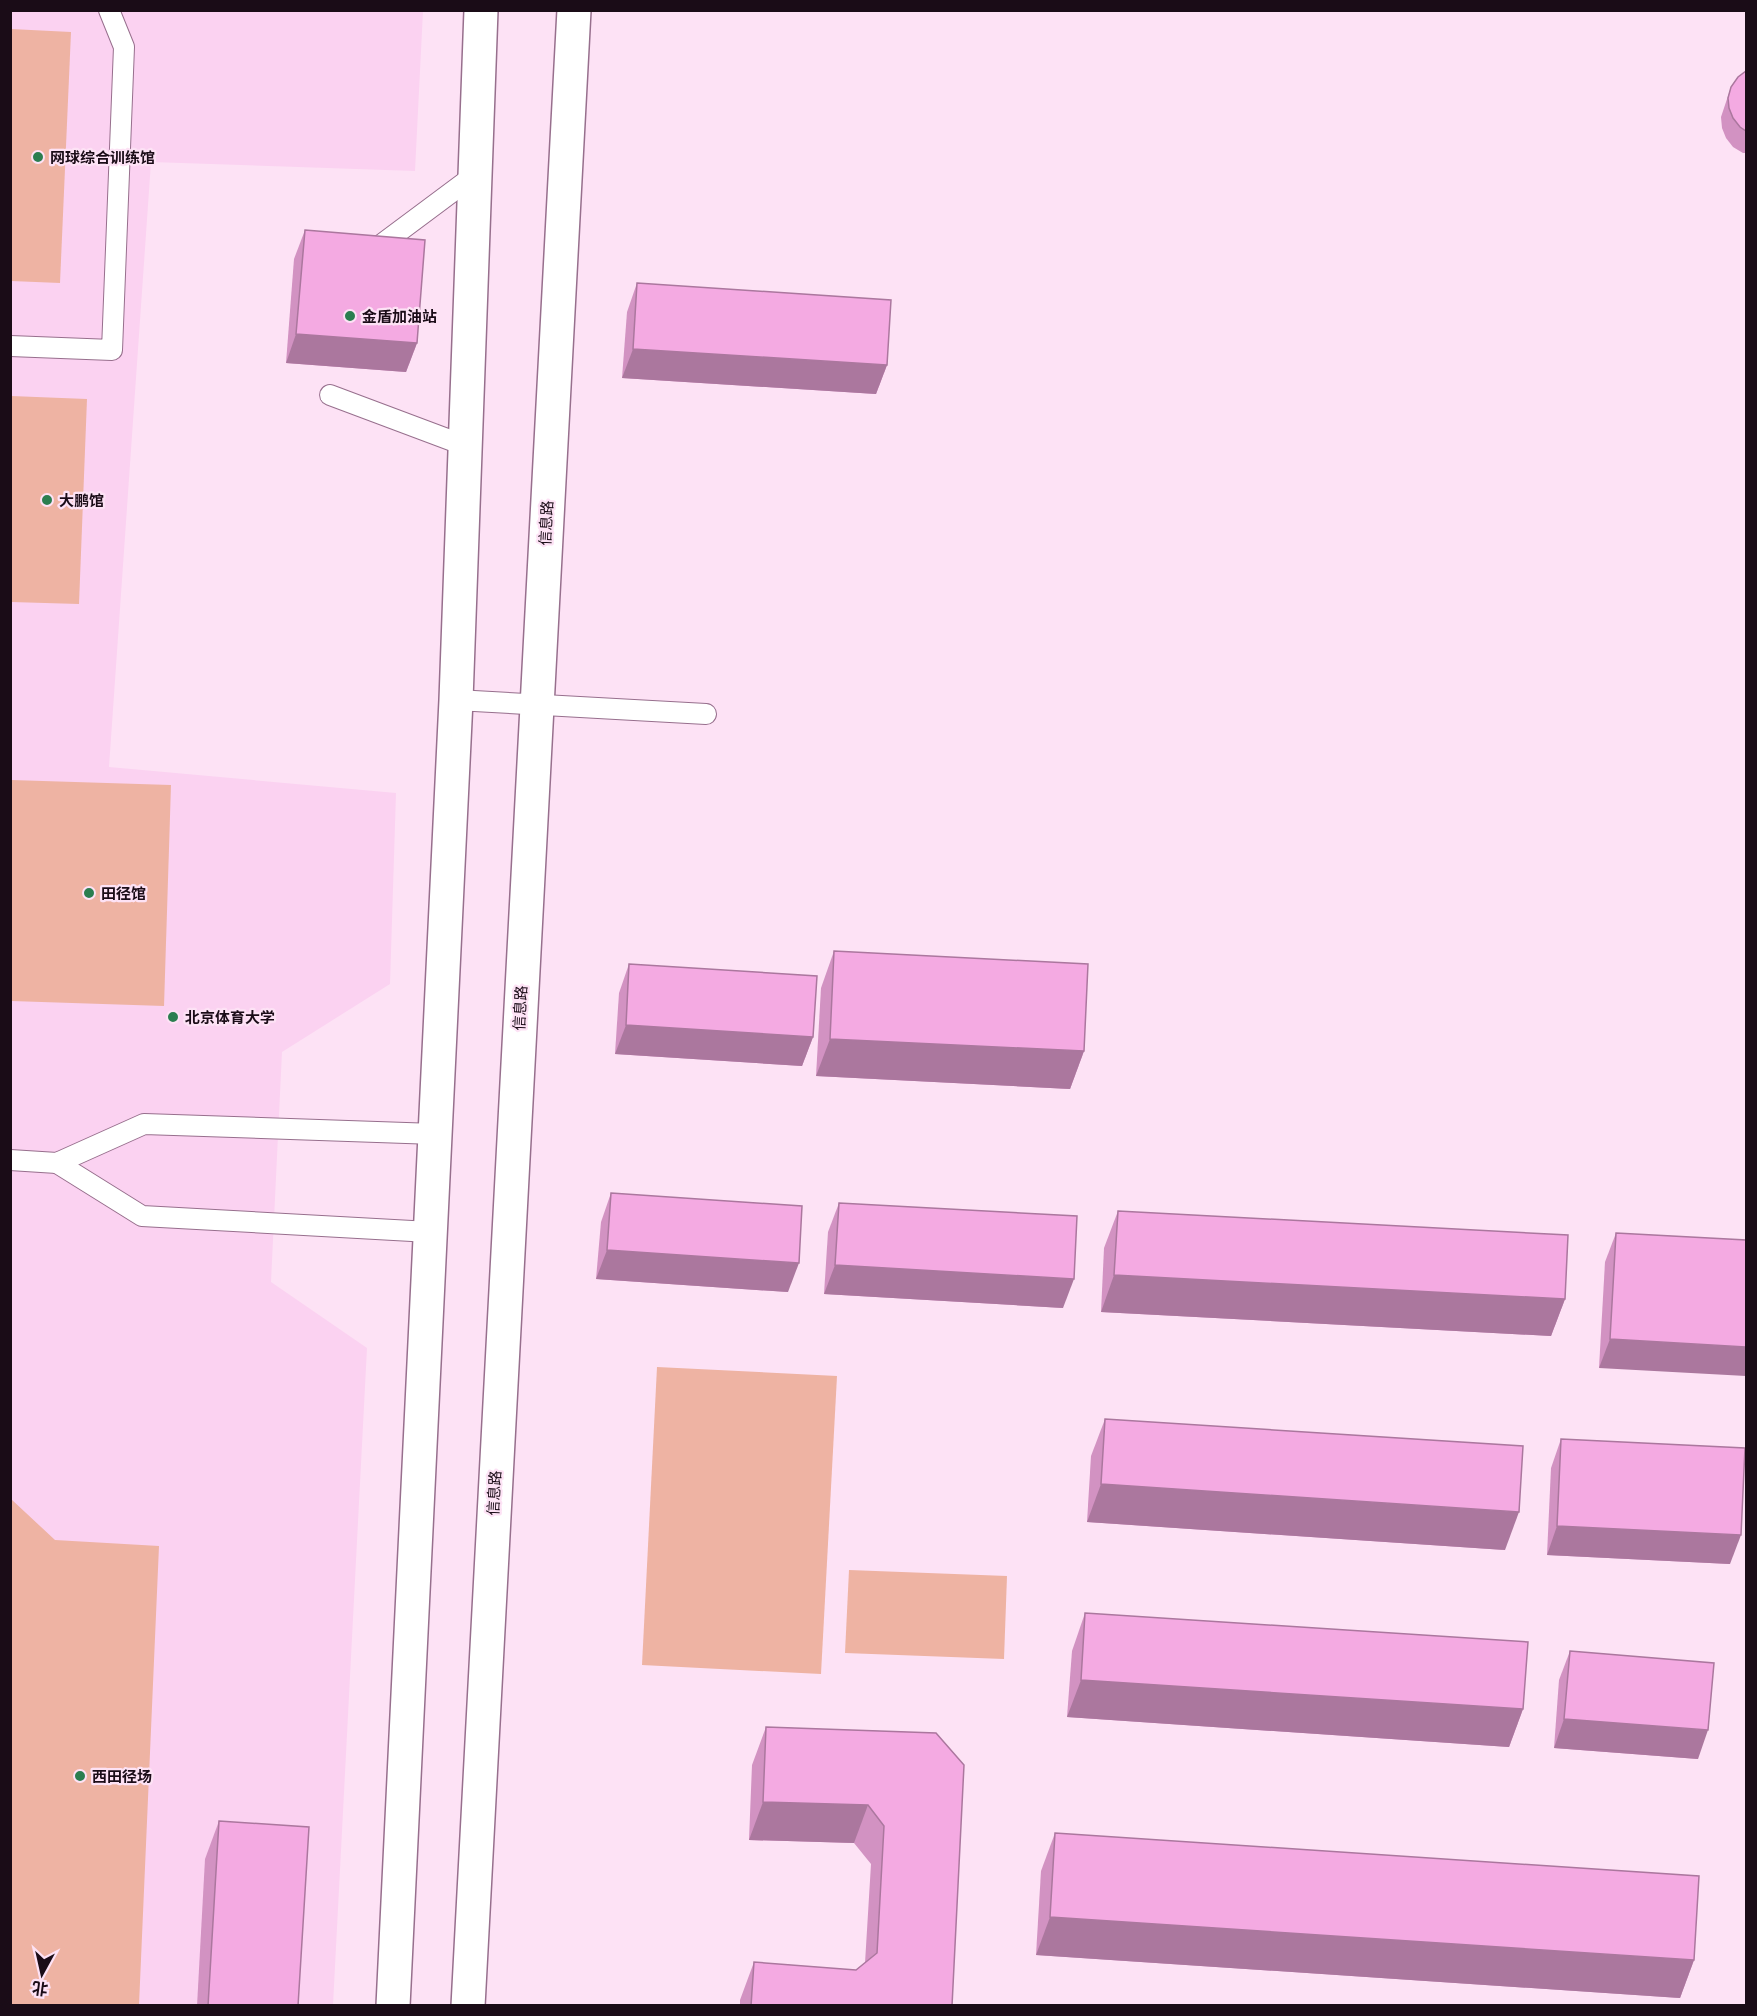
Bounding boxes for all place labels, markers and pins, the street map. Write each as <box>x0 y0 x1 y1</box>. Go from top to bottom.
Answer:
place label: 网球综合训练馆 <box>50 148 155 167</box>
marker: 网球综合训练馆 <box>31 150 45 164</box>
place label: 金盾加油站 <box>362 307 437 326</box>
marker: 金盾加油站 <box>343 309 357 323</box>
place label: 大鹏馆 <box>59 491 104 510</box>
marker: 大鹏馆 <box>40 493 54 507</box>
place label: 田径馆 <box>101 884 146 903</box>
marker: 田径馆 <box>82 886 96 900</box>
place label: 北京体育大学 <box>185 1008 275 1027</box>
marker: 北京体育大学 <box>166 1010 180 1024</box>
place label: 西田径场 <box>92 1767 152 1786</box>
marker: 西田径场 <box>73 1769 87 1783</box>

